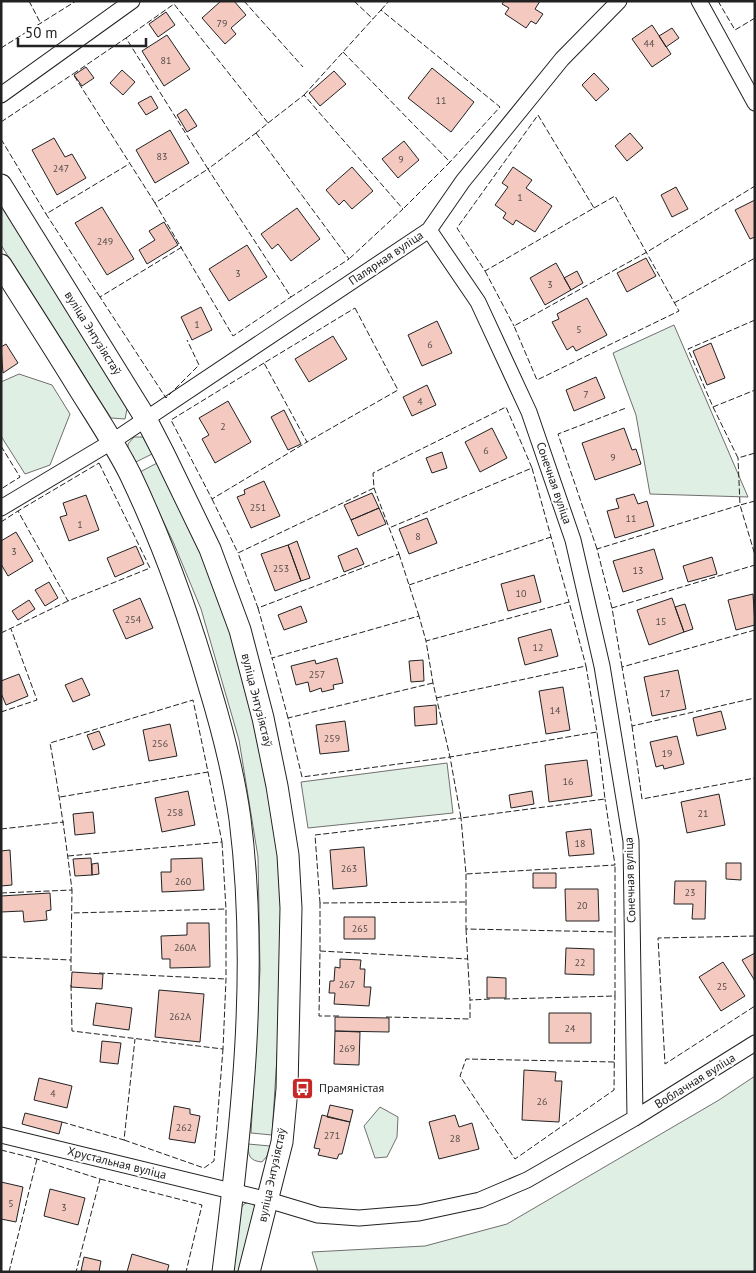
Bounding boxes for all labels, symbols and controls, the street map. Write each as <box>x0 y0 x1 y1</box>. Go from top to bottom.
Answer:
scale bar <box>18 15 145 47</box>
house number: 79 <box>217 17 227 30</box>
text: 50 m <box>25 23 58 42</box>
house number: 44 <box>644 37 655 50</box>
house number: 81 <box>161 54 171 67</box>
house number: 11 <box>436 94 446 107</box>
house number: 83 <box>157 150 167 163</box>
house number: 9 <box>398 153 404 166</box>
house number: 247 <box>53 162 69 175</box>
house number: 1 <box>517 191 523 204</box>
street label: Палярная вуліца <box>346 227 426 288</box>
house number: 249 <box>97 235 113 248</box>
house number: 3 <box>235 267 241 280</box>
house number: 3 <box>547 278 553 291</box>
street label: вуліца Энтузіястаў <box>62 288 125 378</box>
house number: 1 <box>194 318 200 331</box>
house number: 5 <box>576 323 582 336</box>
house number: 6 <box>427 338 433 351</box>
house number: 7 <box>583 388 589 401</box>
house number: 4 <box>417 395 423 408</box>
house number: 2 <box>220 420 226 433</box>
street label: Сонечная вуліца <box>533 440 576 526</box>
house number: 6 <box>483 444 489 457</box>
house number: 9 <box>610 451 616 464</box>
house number: 251 <box>250 501 266 514</box>
house number: 11 <box>626 512 636 525</box>
house number: 1 <box>77 518 83 531</box>
house number: 8 <box>415 530 421 543</box>
house number: 3 <box>11 545 17 558</box>
house number: 253 <box>273 562 289 575</box>
house number: 13 <box>633 564 643 577</box>
house number: 10 <box>516 587 527 600</box>
house number: 254 <box>125 613 142 626</box>
house number: 15 <box>656 615 666 628</box>
house number: 12 <box>533 641 543 654</box>
street label: вуліца Энтузіястаў <box>239 652 276 749</box>
house number: 257 <box>309 668 325 681</box>
house number: 17 <box>660 687 670 700</box>
house number: 14 <box>550 704 561 717</box>
house number: 259 <box>324 732 340 745</box>
house number: 256 <box>152 737 168 750</box>
house number: 19 <box>662 747 672 760</box>
house number: 16 <box>563 775 573 788</box>
house number: 258 <box>167 806 183 819</box>
house number: 21 <box>698 807 708 820</box>
house number: 18 <box>575 837 585 850</box>
street label: Сонечная вуліца <box>621 837 638 923</box>
house number: 263 <box>341 862 357 875</box>
house number: 260 <box>175 875 192 888</box>
house number: 23 <box>685 886 695 899</box>
house number: 20 <box>577 899 588 912</box>
house number: 265 <box>352 922 368 935</box>
house number: 260А <box>174 941 196 954</box>
house number: 22 <box>575 956 585 969</box>
house number: 267 <box>339 978 355 991</box>
house number: 25 <box>717 980 727 993</box>
house number: 262А <box>169 1010 191 1023</box>
house number: 24 <box>565 1022 576 1035</box>
house number: 269 <box>339 1042 355 1055</box>
street label: Воблачная вуліца <box>652 1050 738 1111</box>
bus stop icon: Прамяністая <box>291 1076 315 1100</box>
place label: Прамяністая <box>319 1080 384 1095</box>
house number: 4 <box>50 1087 56 1100</box>
house number: 26 <box>537 1095 547 1108</box>
house number: 262 <box>176 1121 192 1134</box>
street label: вуліца Энтузіястаў <box>254 1126 289 1223</box>
house number: 271 <box>324 1129 340 1142</box>
house number: 28 <box>450 1132 460 1145</box>
street label: Хрустальная вуліца <box>66 1143 168 1182</box>
house number: 5 <box>8 1197 14 1210</box>
house number: 3 <box>61 1201 67 1214</box>

